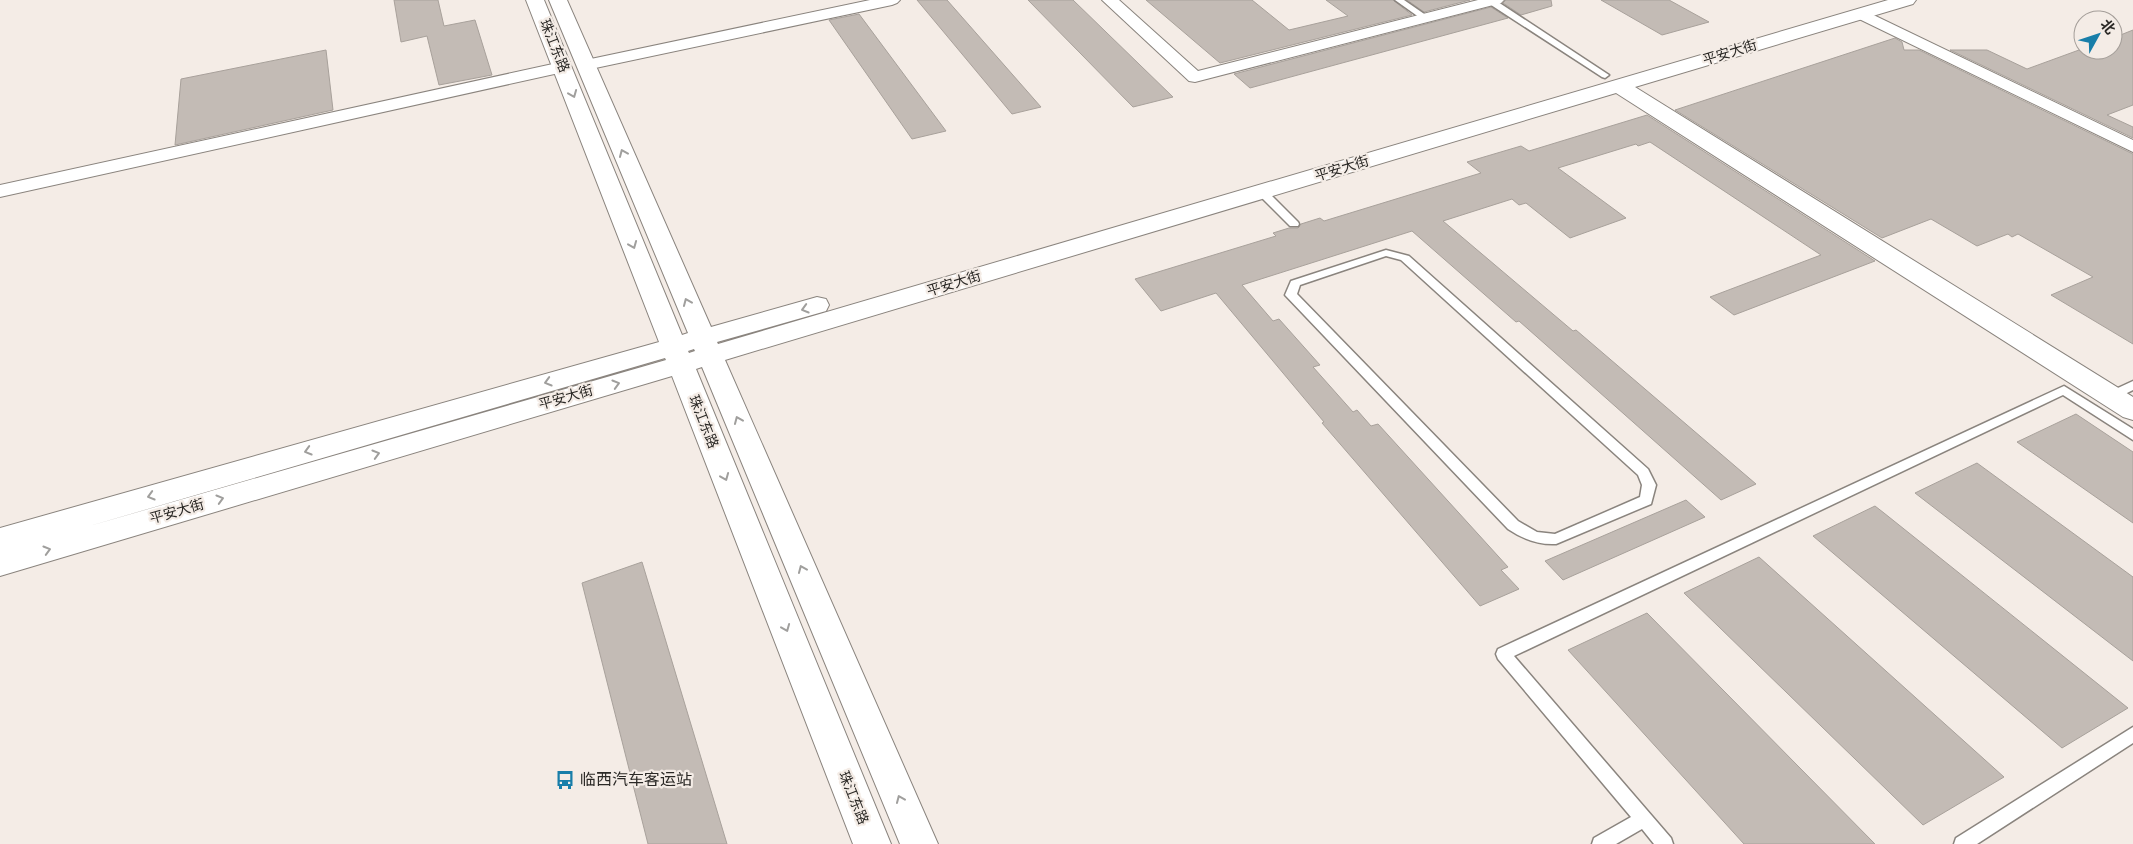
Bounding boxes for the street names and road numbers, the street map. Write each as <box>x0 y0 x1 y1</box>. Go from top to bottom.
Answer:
street label: 珠江东路 <box>534 16 574 76</box>
street label: 平安大街 <box>1700 35 1760 71</box>
street label: 平安大街 <box>1312 151 1372 187</box>
street label: 平安大街 <box>924 266 984 302</box>
street label: 平安大街 <box>536 381 596 415</box>
street label: 珠江东路 <box>683 392 723 452</box>
street label: 平安大街 <box>147 495 207 529</box>
street label: 珠江东路 <box>833 768 873 828</box>

